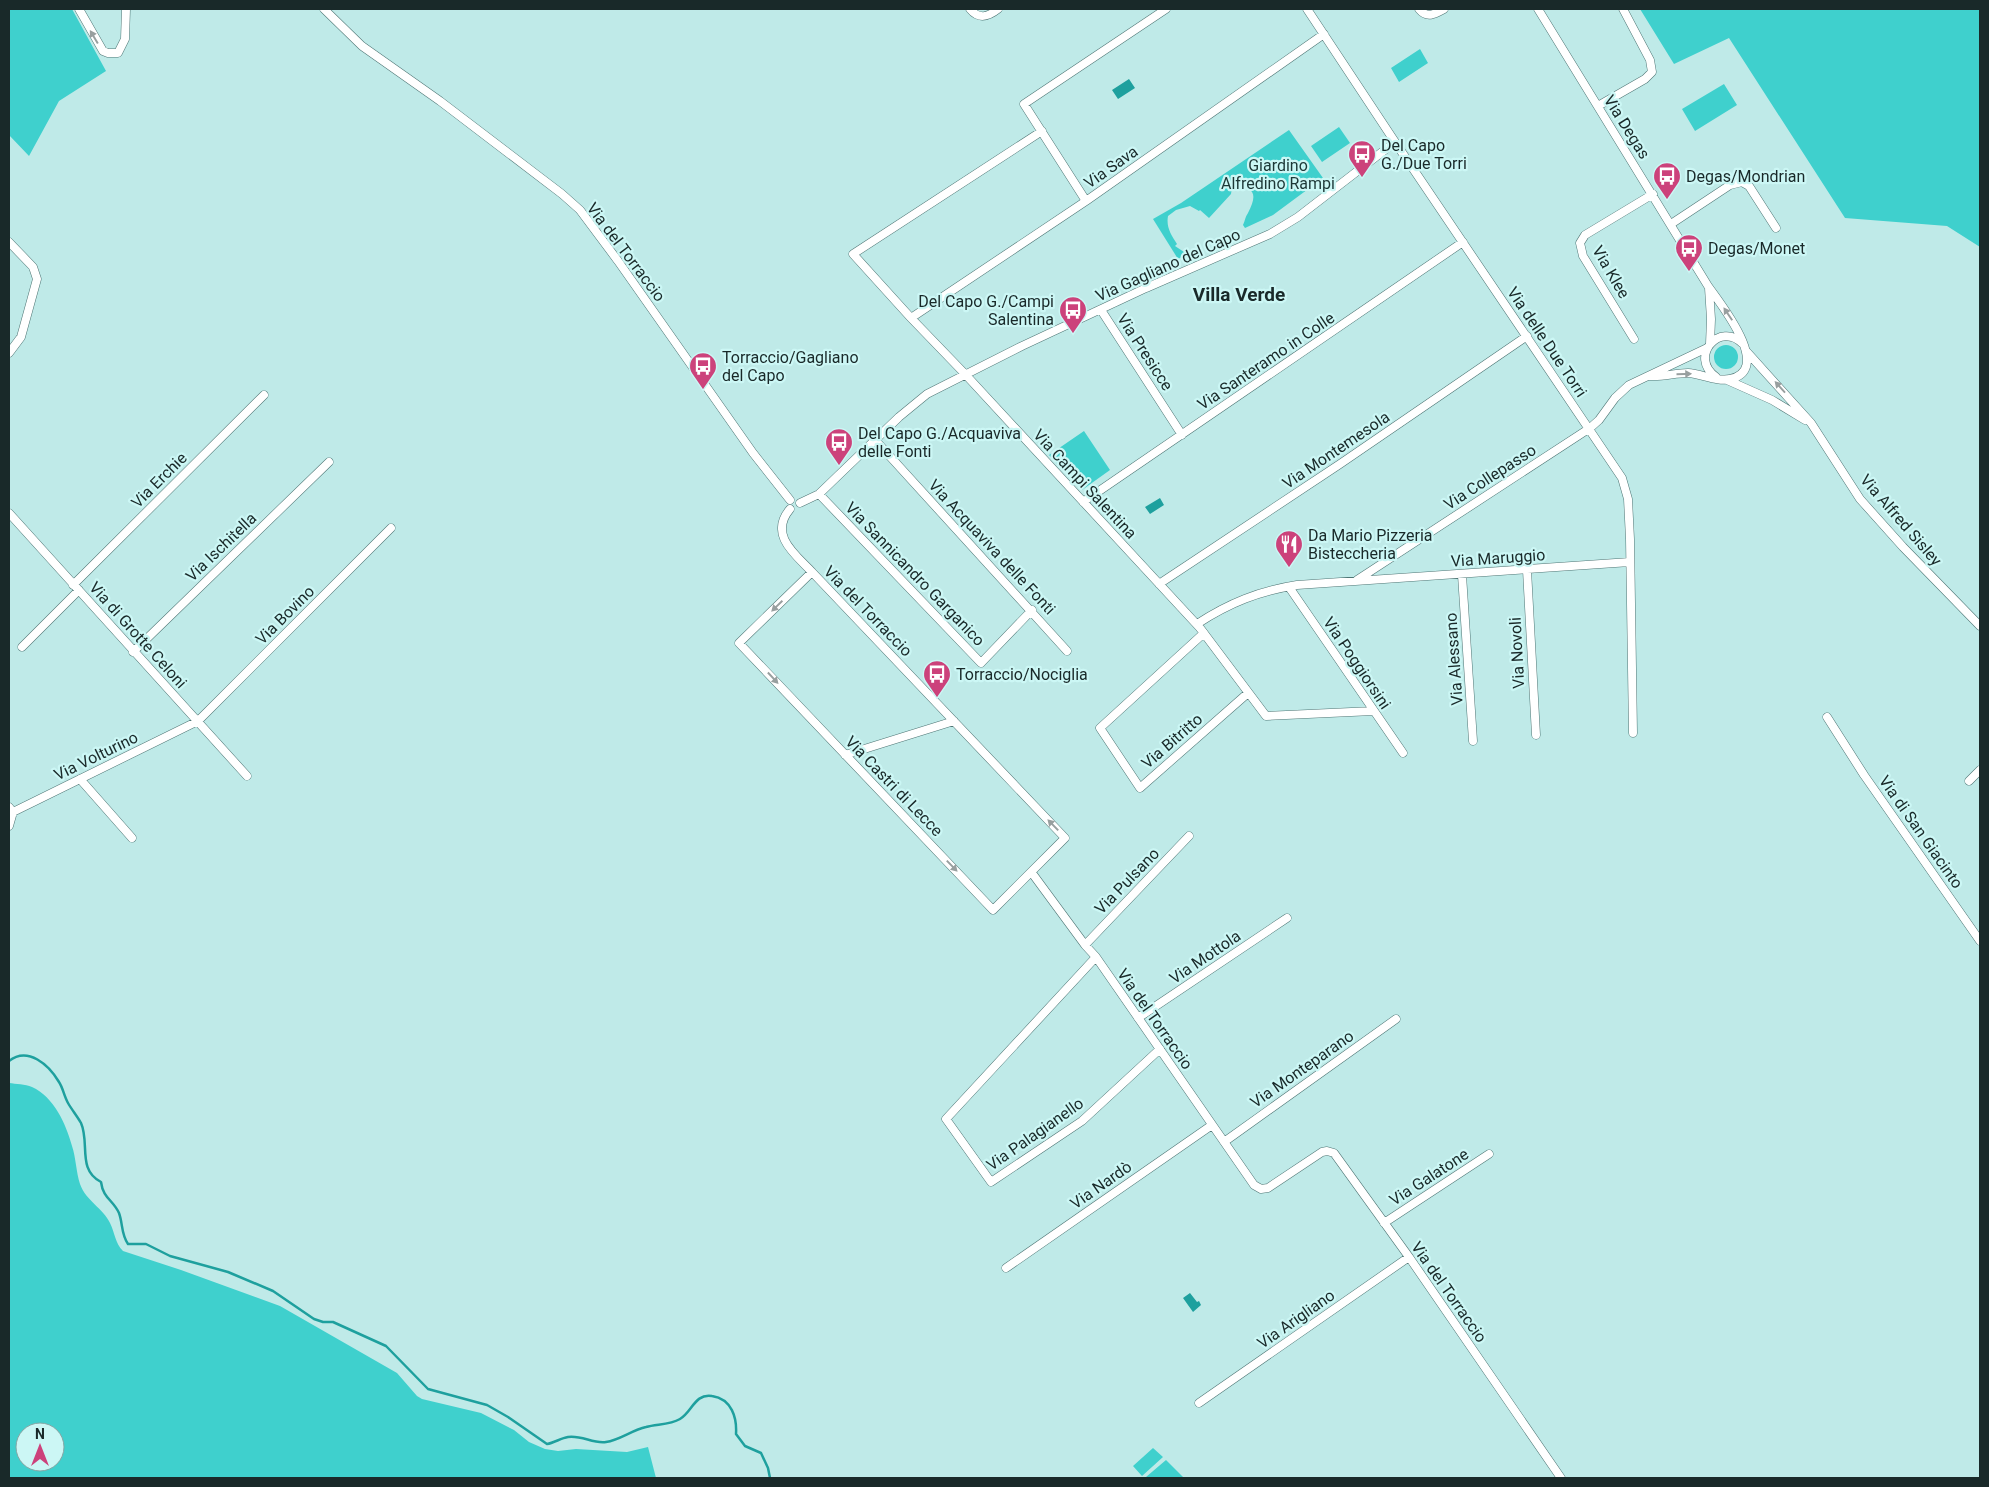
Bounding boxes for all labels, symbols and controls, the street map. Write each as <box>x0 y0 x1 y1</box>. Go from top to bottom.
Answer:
one-way arrow <box>90 31 99 44</box>
street label: Via Degas <box>1600 92 1654 162</box>
place label: Del Capo G./Due Torri <box>1381 136 1467 173</box>
bus stop icon: Del Capo G./Due Torri <box>1347 139 1377 178</box>
street label: Via Sava <box>1080 142 1142 192</box>
park label: Giardino Alfredino Rampi <box>1221 156 1335 193</box>
bus stop icon: Degas/Mondrian <box>1652 161 1682 200</box>
place label: Degas/Mondrian <box>1686 167 1805 186</box>
street label: Via del Torraccio <box>583 199 669 305</box>
street label: Via Gagliano del Capo <box>1093 225 1243 305</box>
bus stop icon: Degas/Monet <box>1674 233 1704 272</box>
place label: Degas/Monet <box>1708 239 1805 258</box>
street label: Via Klee <box>1588 242 1634 302</box>
district label: Villa Verde <box>1193 283 1285 306</box>
street label: Via delle Due Torri <box>1503 283 1591 401</box>
place label: Del Capo G./Campi Salentina <box>918 292 1054 329</box>
bus stop icon: Del Capo G./Campi Salentina <box>1058 295 1088 334</box>
street label: Via Santeramo in Colle <box>1194 308 1338 414</box>
one-way arrow <box>1723 308 1733 321</box>
street label: Via Presicce <box>1113 310 1177 394</box>
place label: Torraccio/Gagliano del Capo <box>722 348 859 385</box>
bus stop icon: Torraccio/Gagliano del Capo <box>688 351 718 390</box>
one-way arrow <box>1676 370 1692 378</box>
one-way arrow <box>1774 382 1786 394</box>
street label: Via Montemesola <box>1279 407 1393 493</box>
place label: Del Capo G./Acquaviva delle Fonti <box>858 424 1021 461</box>
street label: Via Campi Salentina <box>1029 425 1141 543</box>
bus stop icon: Del Capo G./Acquaviva delle Fonti <box>824 427 854 466</box>
street label: Via Collepasso <box>1440 440 1540 514</box>
street label: Via Erchie <box>127 448 191 512</box>
street label: Via Alfred Sisley <box>1856 470 1946 570</box>
street label: Via Acquaviva delle Fonti <box>925 476 1059 618</box>
street label: Via Sannicandro Garganico <box>841 498 989 650</box>
street label: Via Ischitella <box>182 509 260 585</box>
place label: Da Mario Pizzeria Bisteccheria <box>1308 526 1432 563</box>
restaurant icon: Da Mario Pizzeria Bisteccheria <box>1274 529 1304 568</box>
street label: Via Maruggio <box>1450 545 1546 571</box>
street label: Via del Torraccio <box>820 562 916 660</box>
street label: Via di Grotte Celoni <box>85 578 191 692</box>
street label: Via Bovino <box>252 582 318 648</box>
one-way arrow <box>771 600 783 612</box>
street label: Via Alessano <box>1441 612 1467 706</box>
street label: Via Poggiorsini <box>1319 613 1395 713</box>
street label: Via Novoli <box>1506 617 1528 689</box>
bus stop icon: Torraccio/Nociglia <box>922 659 952 698</box>
place label: Torraccio/Nociglia <box>956 665 1088 684</box>
one-way arrow <box>767 672 779 684</box>
street label: Via Bitritto <box>1138 709 1206 773</box>
street label: Via Volturino <box>51 728 141 784</box>
street label: Via Castri di Lecce <box>841 732 947 840</box>
street label: Via di San Giacinto <box>1875 772 1967 892</box>
one-way arrow <box>1047 819 1059 831</box>
street label: Via Pulsano <box>1091 844 1163 918</box>
one-way arrow <box>946 860 958 872</box>
street label: Via Mottola <box>1166 926 1244 988</box>
street label: Via del Torraccio <box>1113 965 1197 1073</box>
street label: Via Monteparano <box>1247 1026 1357 1112</box>
street label: Via Palagianello <box>983 1094 1087 1174</box>
street label: Via Galatone <box>1386 1144 1472 1210</box>
street label: Via Nardò <box>1067 1157 1135 1213</box>
street label: Via del Torraccio <box>1407 1238 1491 1346</box>
street label: Via Arigliano <box>1254 1285 1338 1353</box>
north arrow <box>15 1422 65 1472</box>
text: N <box>35 1426 45 1442</box>

